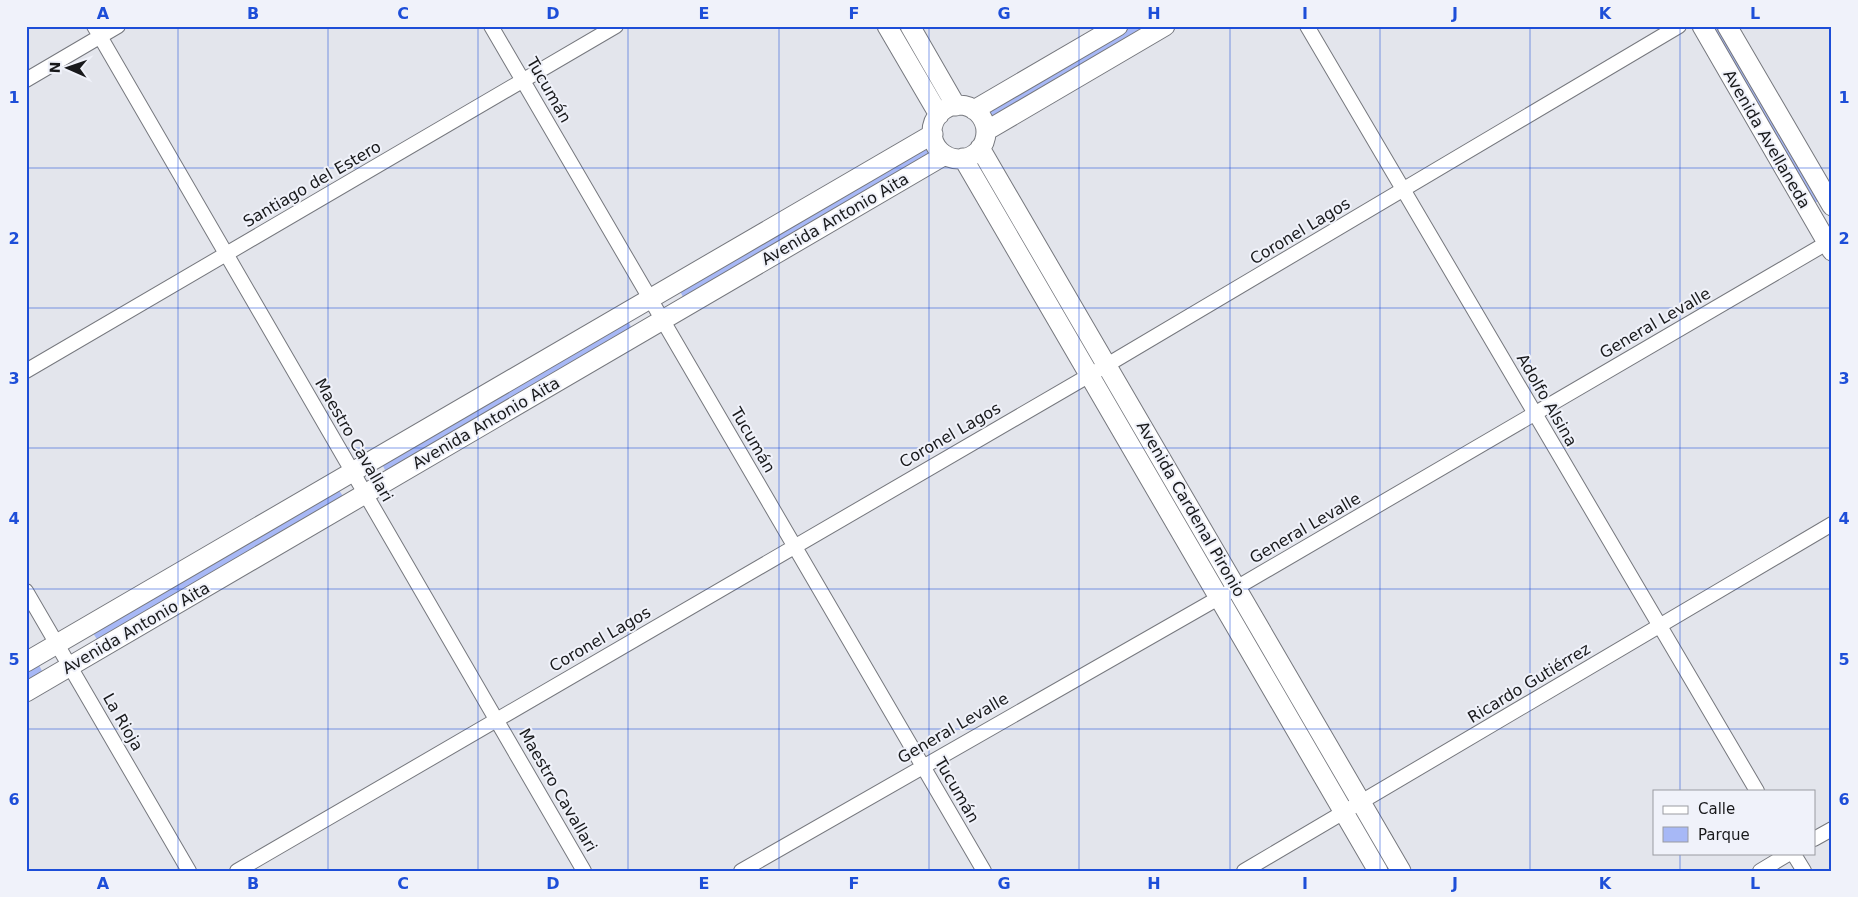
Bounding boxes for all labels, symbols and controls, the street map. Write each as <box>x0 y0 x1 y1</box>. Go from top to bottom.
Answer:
text: A <box>97 4 110 23</box>
text: B <box>247 4 259 23</box>
text: C <box>397 4 409 23</box>
text: D <box>546 4 560 23</box>
text: E <box>699 4 709 23</box>
text: F <box>849 4 859 23</box>
text: G <box>997 4 1011 23</box>
text: H <box>1147 4 1161 23</box>
text: I <box>1302 4 1308 23</box>
text: J <box>1451 4 1458 23</box>
text: K <box>1599 4 1612 23</box>
text: L <box>1750 4 1760 23</box>
north arrow <box>42 42 92 92</box>
street label: Tucumán <box>522 53 575 126</box>
text: N <box>47 61 63 74</box>
street label: Avenida Avellaneda <box>1720 66 1814 212</box>
text: 1 <box>8 88 20 107</box>
text: 1 <box>1838 88 1850 107</box>
street label: Santiago del Estero <box>240 137 384 231</box>
street label: Avenida Antonio Aita <box>758 169 912 269</box>
street label: Coronel Lagos <box>1246 194 1354 268</box>
text: 2 <box>8 229 20 248</box>
text: 2 <box>1838 229 1850 248</box>
street label: General Levalle <box>1596 284 1714 362</box>
street label: Adolfo Alsina <box>1513 350 1581 450</box>
text: 3 <box>8 369 20 388</box>
text: 3 <box>1838 369 1850 388</box>
street label: Avenida Antonio Aita <box>409 373 563 473</box>
street label: Maestro Cavallari <box>311 375 397 505</box>
street label: Coronel Lagos <box>896 398 1004 472</box>
street label: Tucumán <box>726 403 779 476</box>
street label: Avenida Cardenal Pironio <box>1133 418 1249 600</box>
street label: General Levalle <box>1246 489 1364 567</box>
text: 4 <box>8 509 20 528</box>
text: 4 <box>1838 509 1850 528</box>
street label: Avenida Antonio Aita <box>59 578 213 678</box>
street label: Coronel Lagos <box>546 602 654 676</box>
street label: Ricardo Gutiérrez <box>1464 639 1594 727</box>
text: 5 <box>8 650 20 669</box>
text: 5 <box>1838 650 1850 669</box>
street label: General Levalle <box>894 689 1012 767</box>
street label: La Rioja <box>99 690 147 754</box>
street label: Maestro Cavallari <box>515 725 601 855</box>
street label: Tucumán <box>930 753 983 826</box>
text: 6 <box>8 790 20 809</box>
legend <box>1653 790 1816 854</box>
text: 6 <box>1838 790 1850 809</box>
text: Calle <box>1698 800 1735 818</box>
text: Parque <box>1698 826 1750 844</box>
text: A <box>97 874 110 893</box>
text: B <box>247 874 259 893</box>
text: C <box>397 874 409 893</box>
text: D <box>546 874 560 893</box>
text: E <box>699 874 709 893</box>
text: F <box>849 874 859 893</box>
text: G <box>997 874 1011 893</box>
text: H <box>1147 874 1161 893</box>
text: I <box>1302 874 1308 893</box>
text: J <box>1451 874 1458 893</box>
text: K <box>1599 874 1612 893</box>
text: L <box>1750 874 1760 893</box>

